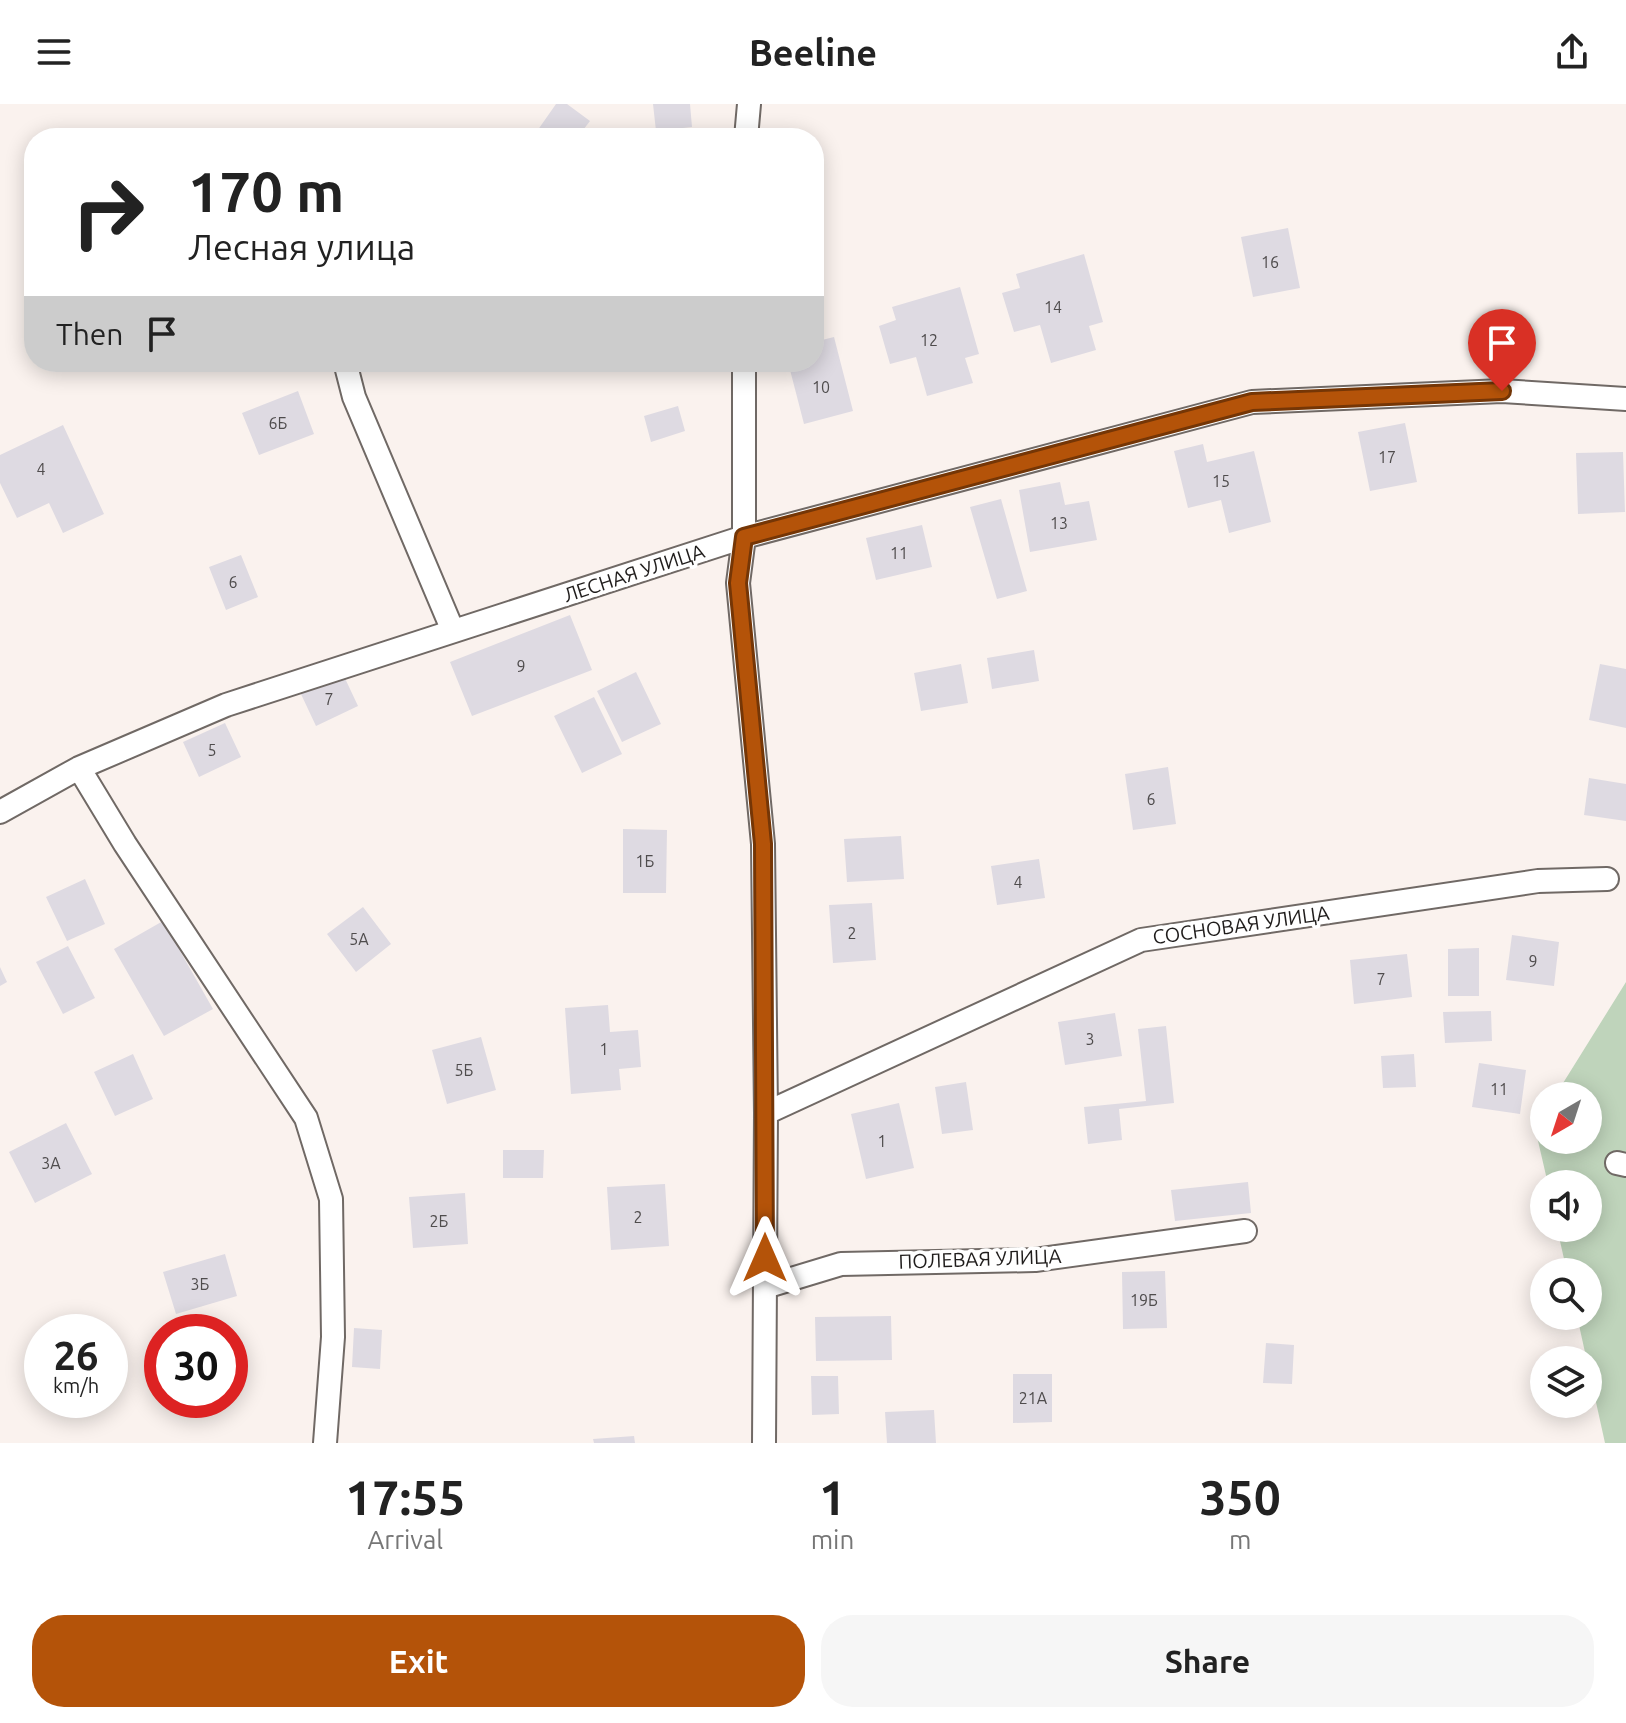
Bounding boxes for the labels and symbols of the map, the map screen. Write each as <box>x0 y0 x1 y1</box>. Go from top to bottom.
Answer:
house number: 16 <box>1261 253 1279 271</box>
house number: 14 <box>1044 298 1062 316</box>
pin <box>1468 309 1536 391</box>
house number: 12 <box>920 331 938 349</box>
house number: 10 <box>812 378 830 396</box>
house number: 6Б <box>269 414 288 432</box>
house number: 17 <box>1378 448 1396 466</box>
house number: 4 <box>36 460 46 478</box>
house number: 15 <box>1212 472 1230 490</box>
house number: 13 <box>1050 514 1068 532</box>
street label: ЛЕСНАЯ УЛИЦА <box>560 539 707 606</box>
house number: 11 <box>890 544 908 562</box>
house number: 6 <box>228 573 238 591</box>
house number: 9 <box>516 657 526 675</box>
house number: 7 <box>324 690 334 708</box>
house number: 5 <box>207 741 217 759</box>
house number: 6 <box>1146 790 1156 808</box>
house number: 1Б <box>636 852 655 870</box>
house number: 4 <box>1013 873 1023 891</box>
street label: СОСНОВАЯ УЛИЦА <box>1151 901 1331 948</box>
house number: 2 <box>847 924 857 942</box>
house number: 5А <box>349 930 369 948</box>
house number: 9 <box>1528 952 1538 970</box>
house number: 7 <box>1376 970 1386 988</box>
house number: 3 <box>1085 1030 1095 1048</box>
house number: 1 <box>599 1040 609 1058</box>
house number: 5Б <box>455 1061 474 1079</box>
house number: 11 <box>1490 1080 1508 1098</box>
north arrow <box>1530 1082 1602 1154</box>
house number: 1 <box>877 1132 887 1150</box>
house number: 3А <box>41 1154 61 1172</box>
house number: 2 <box>633 1208 643 1226</box>
house number: 2Б <box>430 1212 449 1230</box>
position arrow <box>723 1216 807 1300</box>
street label: ПОЛЕВАЯ УЛИЦА <box>898 1244 1062 1273</box>
house number: 3Б <box>191 1275 210 1293</box>
house number: 19Б <box>1130 1291 1158 1309</box>
speed limit sign: 30 <box>144 1314 248 1418</box>
house number: 21А <box>1019 1389 1048 1407</box>

